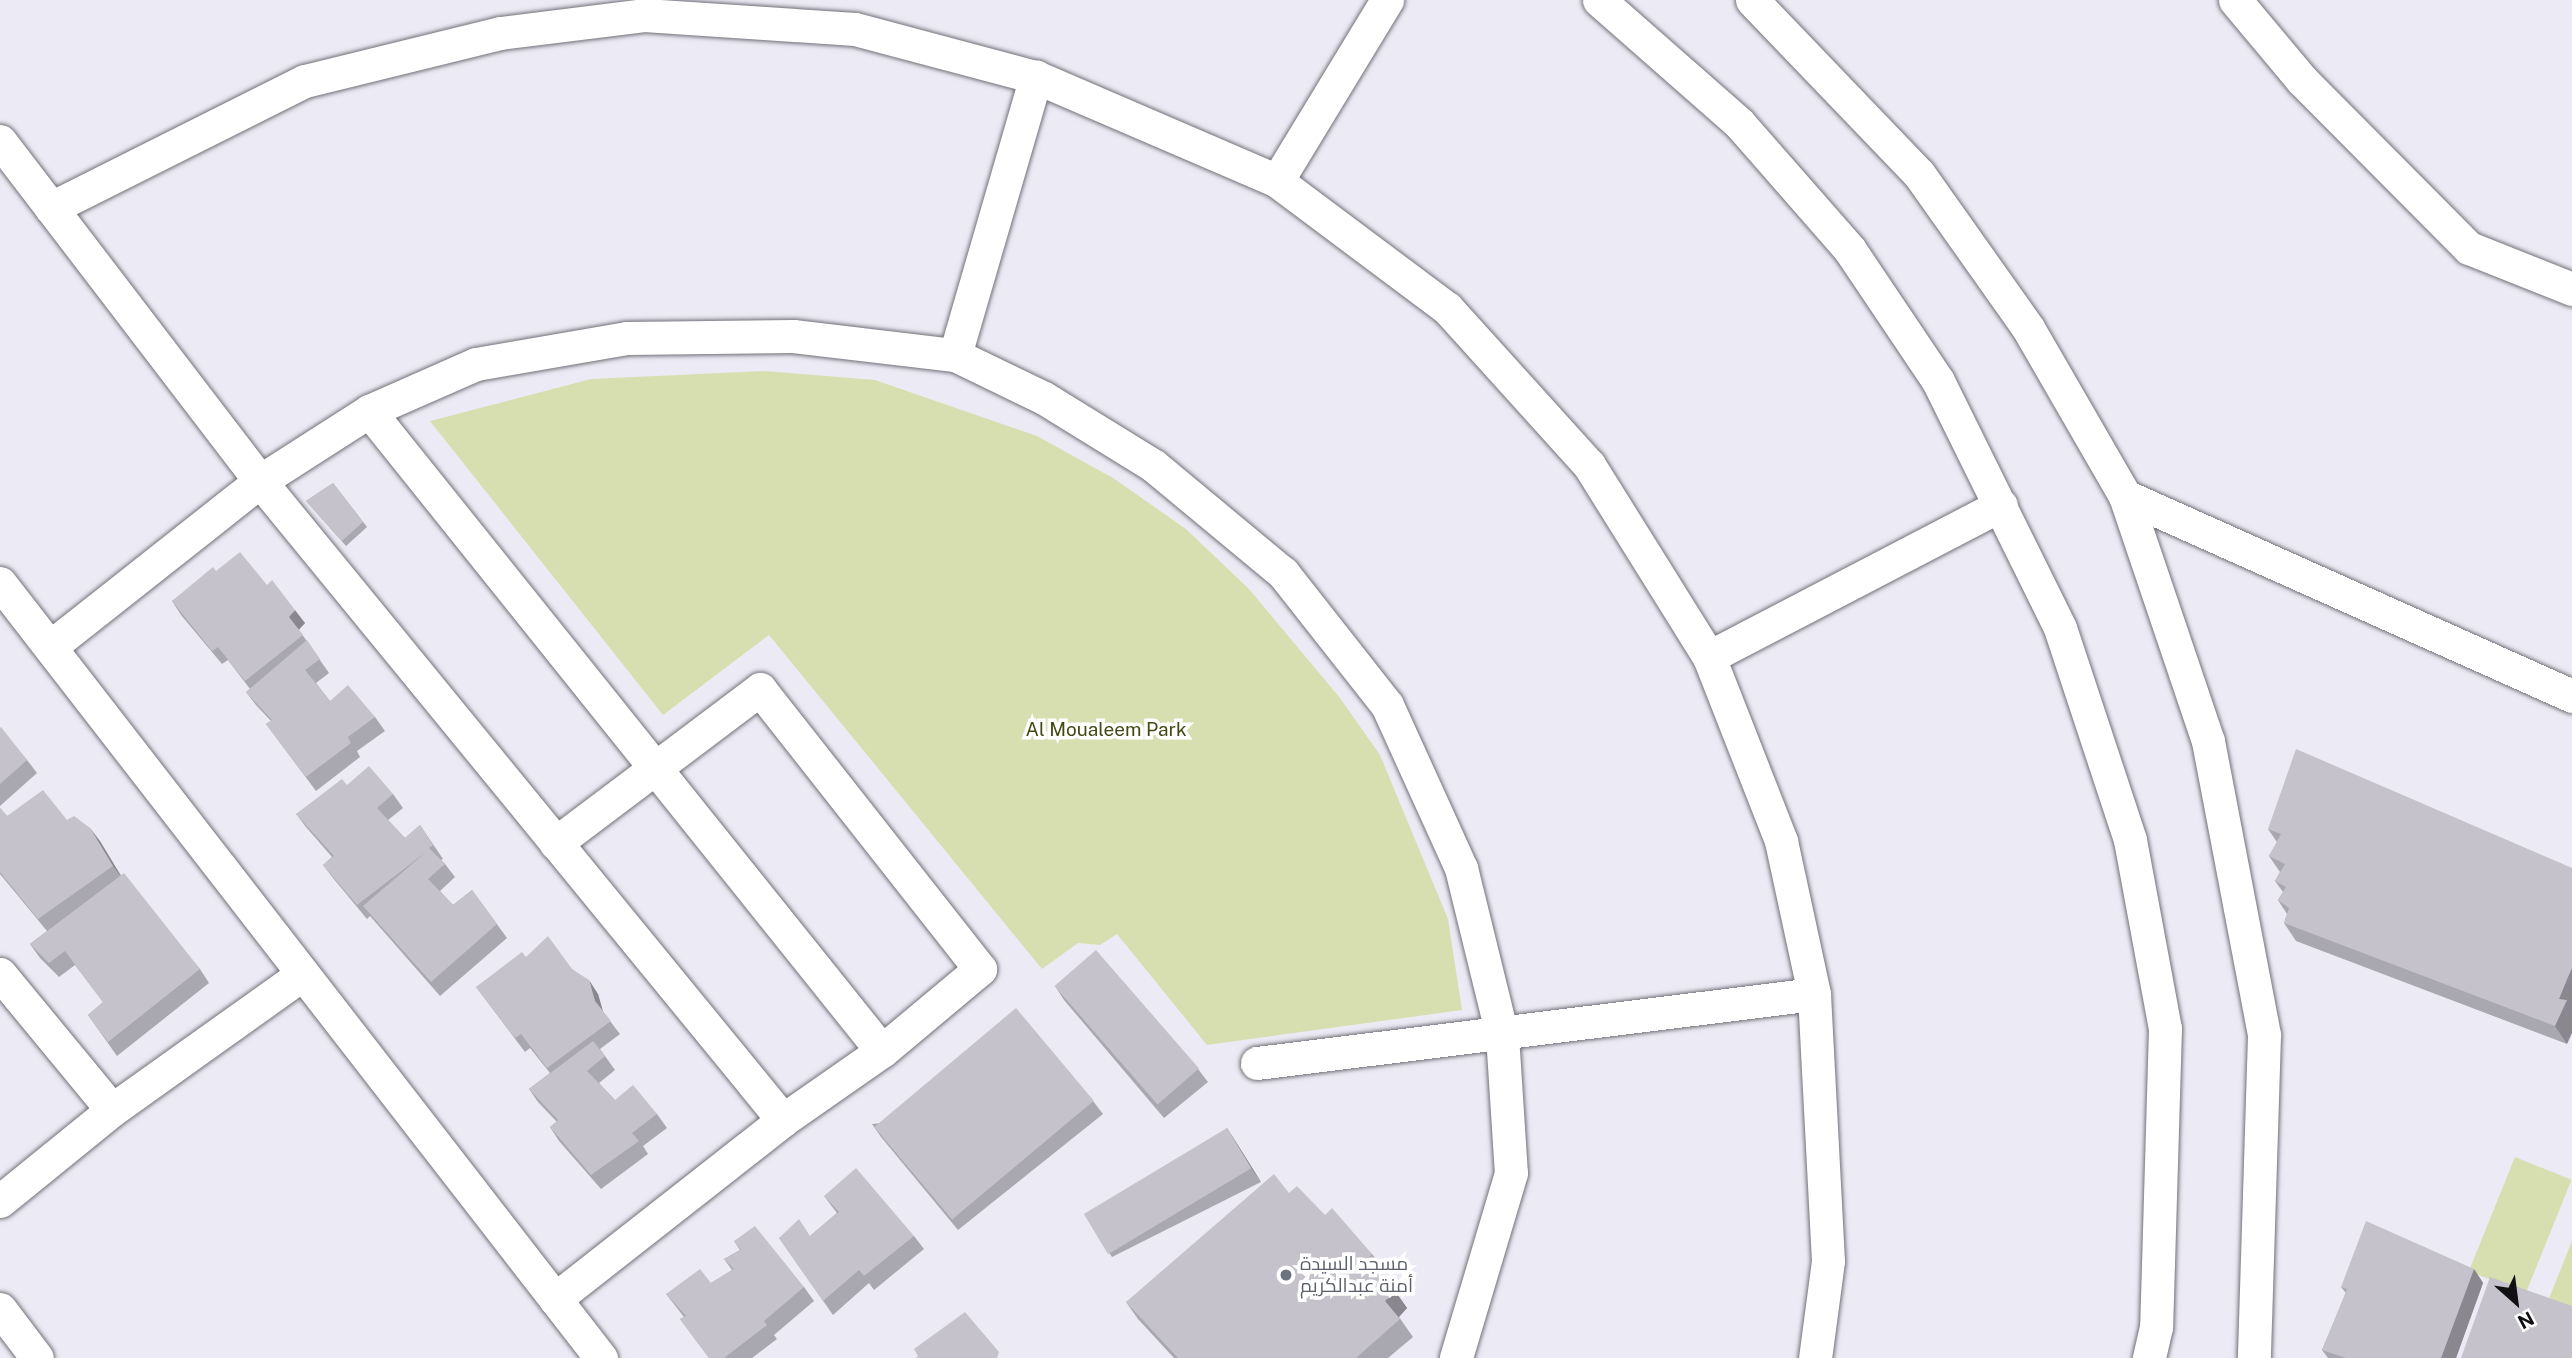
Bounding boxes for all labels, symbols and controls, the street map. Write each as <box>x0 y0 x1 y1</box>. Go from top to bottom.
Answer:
park label: Al Moualeem Park <box>1025 719 1187 741</box>
place label: مسجد السيدة أمنة عبدالكريم <box>1300 1253 1413 1297</box>
marker: مسجد السيدة أمنة عبدالكريم <box>1278 1267 1294 1283</box>
north arrow <box>2481 1267 2551 1337</box>
text: N <box>2514 1307 2538 1334</box>

